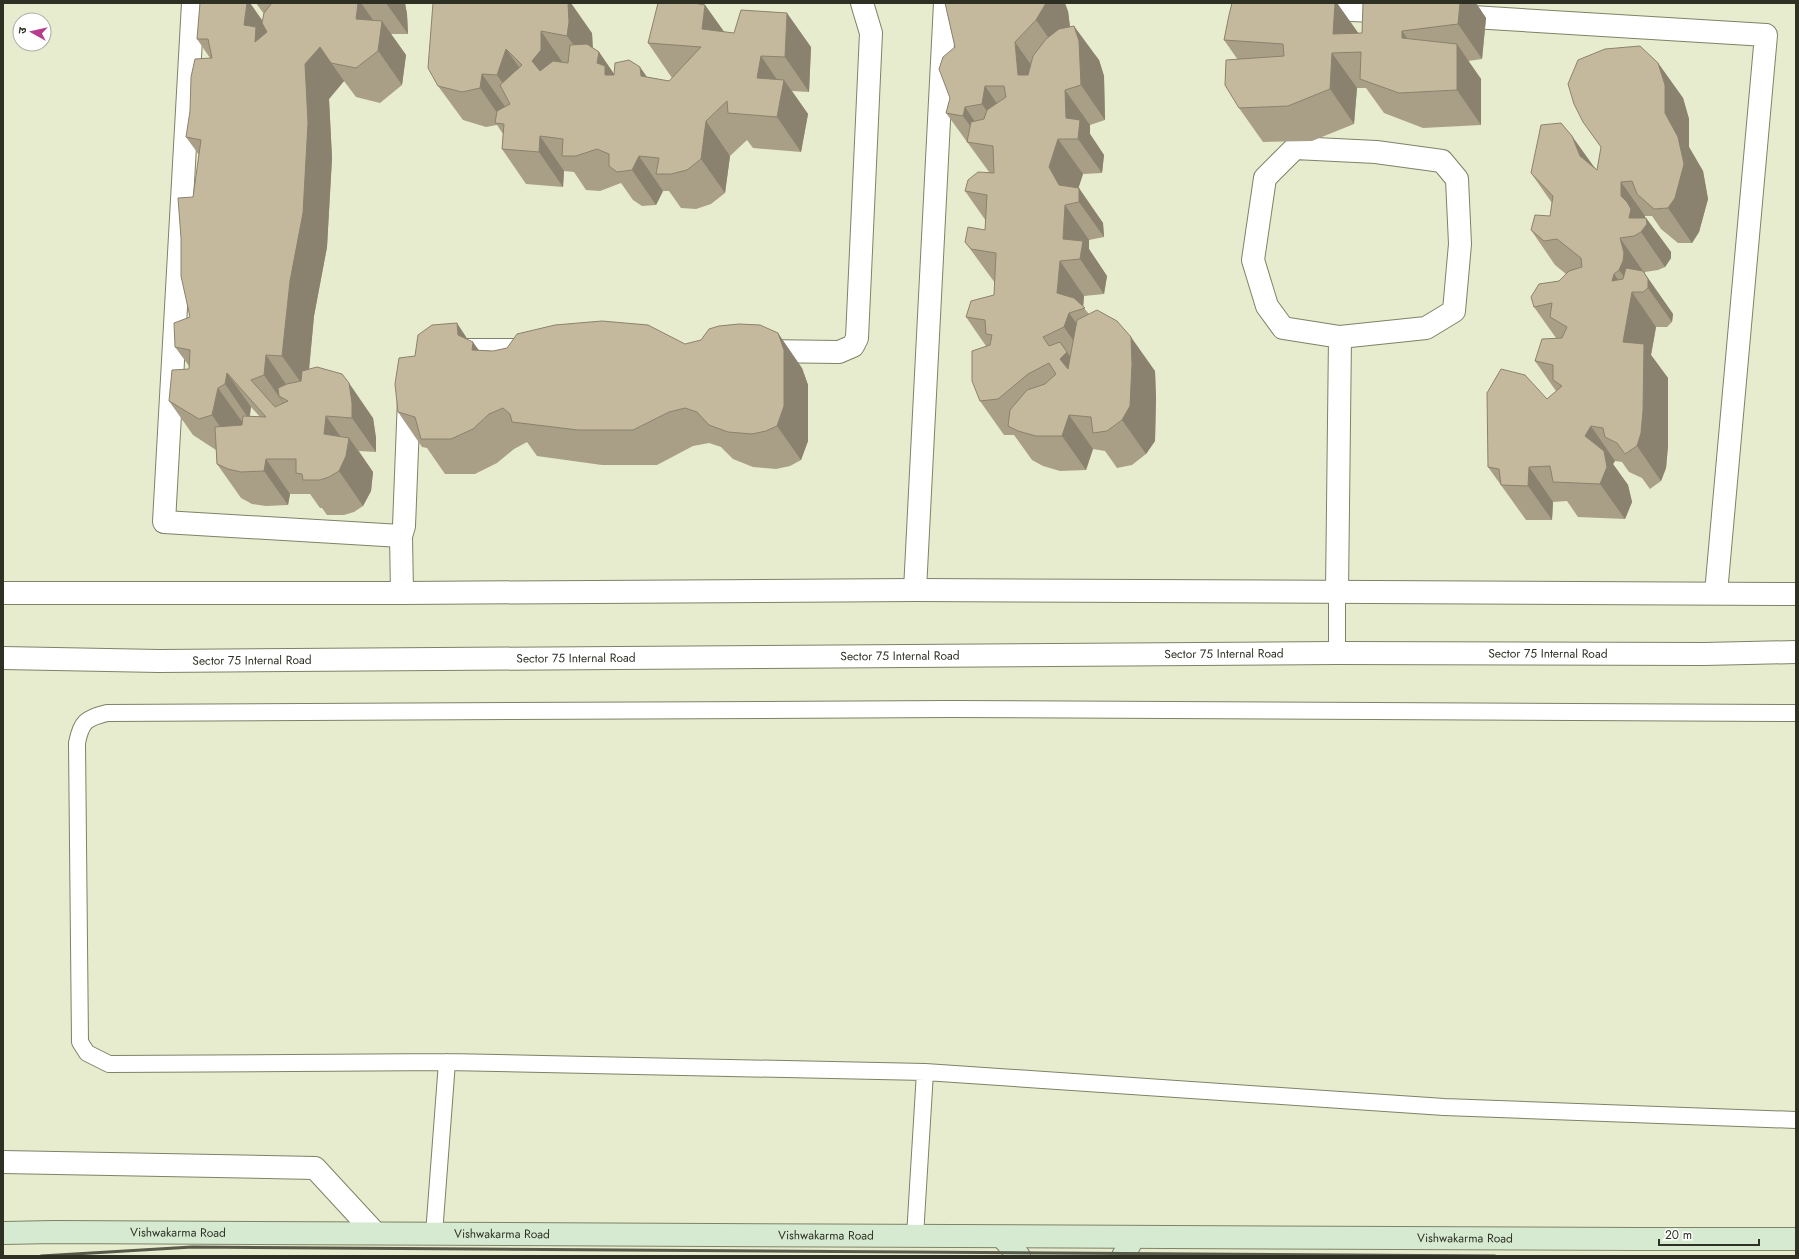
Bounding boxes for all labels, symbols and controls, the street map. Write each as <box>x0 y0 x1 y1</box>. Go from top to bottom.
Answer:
north arrow <box>12 12 52 52</box>
text: उ <box>14 26 31 35</box>
street label: Sector 75 Internal Road <box>1164 644 1284 663</box>
street label: Sector 75 Internal Road <box>1488 644 1608 663</box>
street label: Sector 75 Internal Road <box>840 647 960 665</box>
street label: Sector 75 Internal Road <box>516 649 636 668</box>
street label: Sector 75 Internal Road <box>192 651 312 670</box>
scale bar <box>1659 1221 1759 1247</box>
street label: Vishwakarma Road <box>130 1223 226 1242</box>
street label: Vishwakarma Road <box>454 1225 550 1243</box>
street label: Vishwakarma Road <box>778 1226 874 1245</box>
text: 20 m <box>1665 1226 1692 1244</box>
street label: Vishwakarma Road <box>1417 1229 1513 1247</box>

